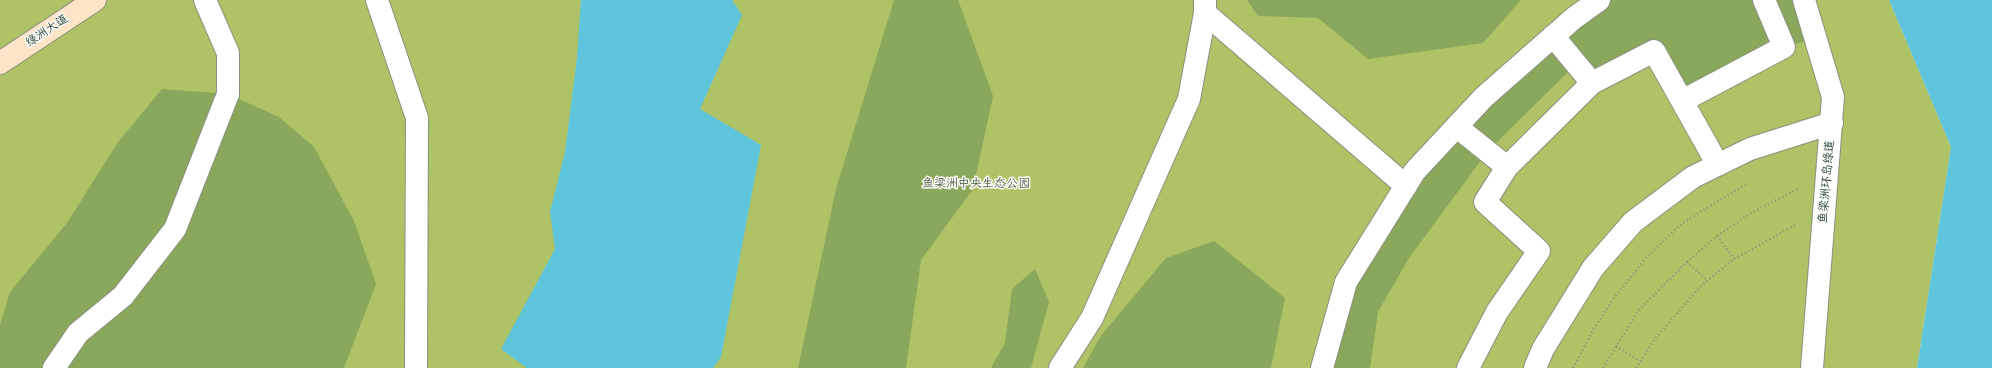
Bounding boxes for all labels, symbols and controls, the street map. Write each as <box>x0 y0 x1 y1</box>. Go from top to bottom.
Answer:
street label: 绿洲大道 <box>23 12 71 50</box>
street label: 鱼梁洲环岛绿道 <box>1816 140 1838 224</box>
park label: 鱼梁洲中央生态公园 <box>922 177 1030 191</box>

